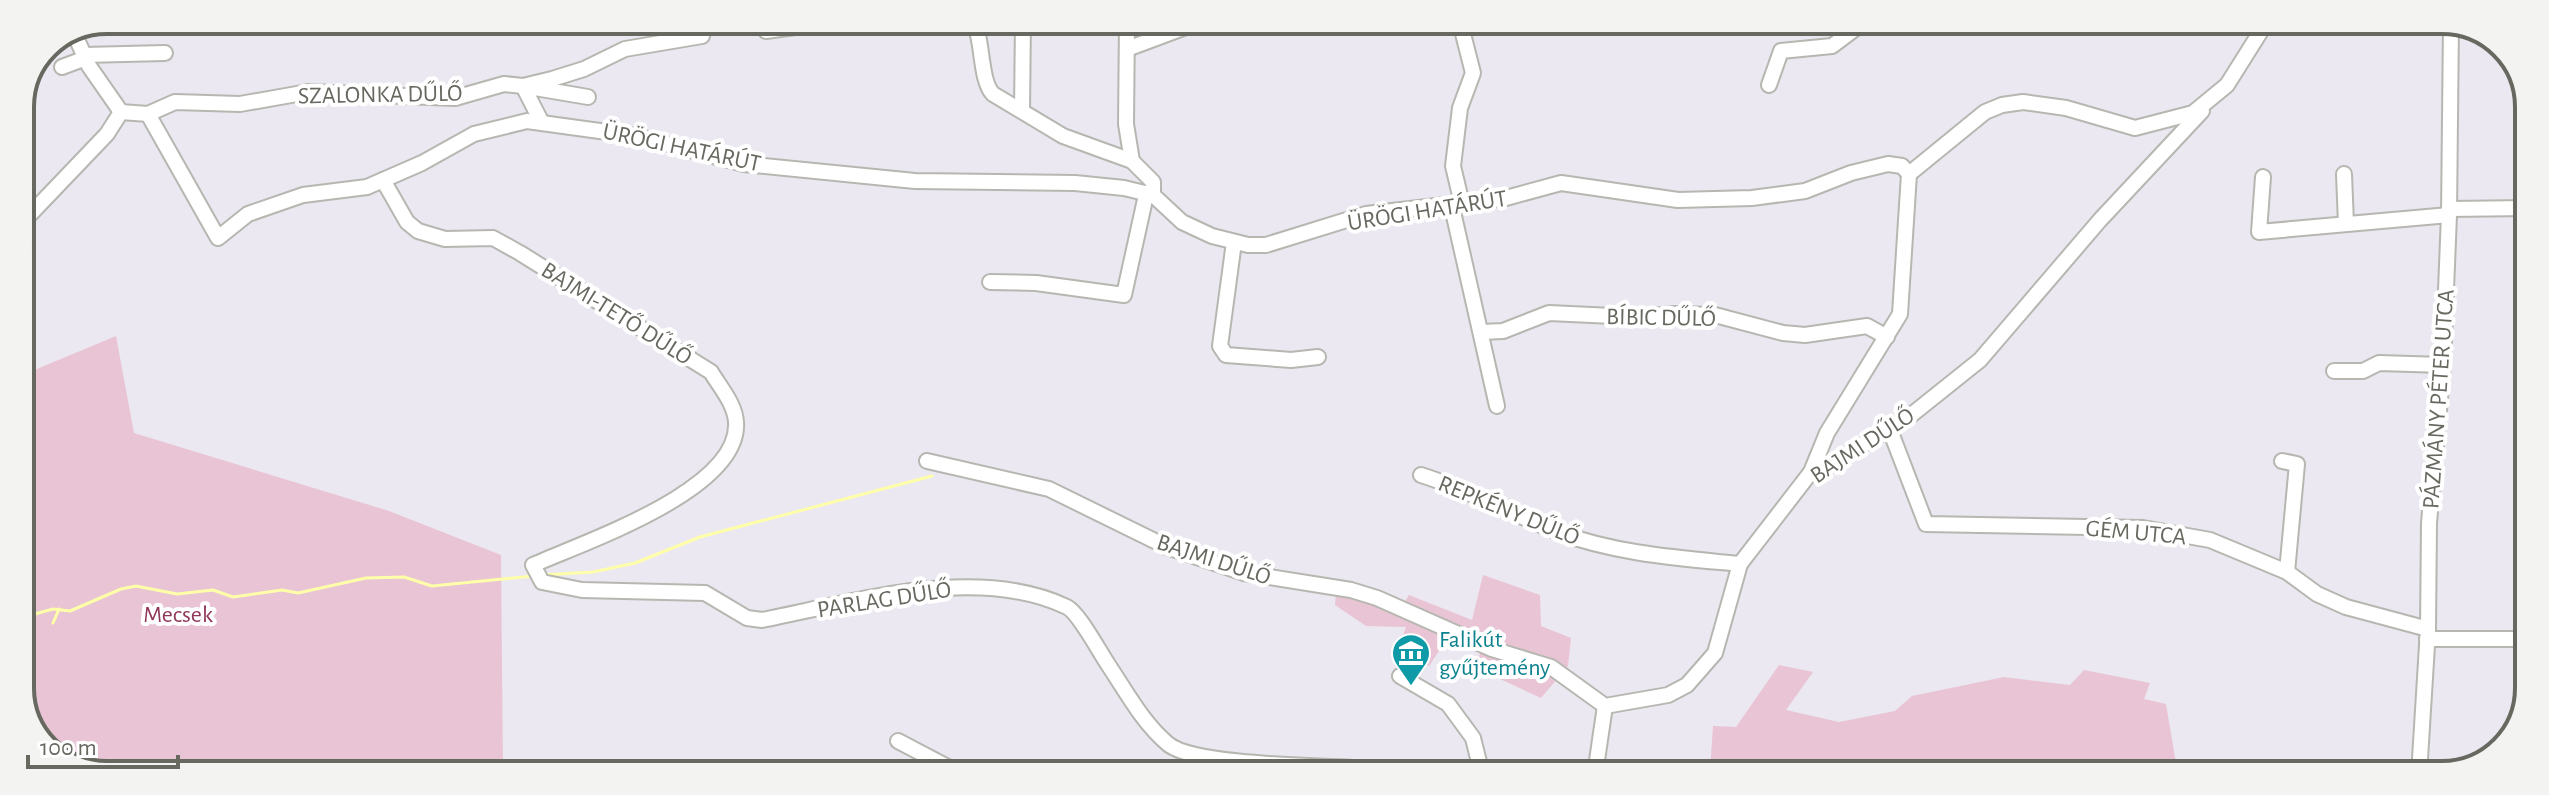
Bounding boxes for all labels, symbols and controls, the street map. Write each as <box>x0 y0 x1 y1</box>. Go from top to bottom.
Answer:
street label: SZALONKA DŰLŐ <box>298 80 462 108</box>
street label: ÜRÖGI HATÁRÚT <box>601 118 764 177</box>
street label: ÜRÖGI HATÁRÚT <box>1345 185 1509 235</box>
street label: BAJMI-TETŐ DŰLŐ <box>537 256 697 370</box>
street label: PÁZMÁNY PÉTER UTCA <box>2417 288 2459 510</box>
street label: BÍBIC DŰLŐ <box>1606 303 1716 331</box>
street label: BAJMI DŰLŐ <box>1805 402 1919 488</box>
street label: REPKÉNY DŰLŐ <box>1435 470 1583 550</box>
street label: GÉM UTCA <box>2085 515 2188 549</box>
street label: BAJMI DŰLŐ <box>1154 528 1274 590</box>
street label: PARLAG DŰLŐ <box>815 576 953 622</box>
park label: Mecsek <box>143 603 213 627</box>
place label: Falikút gyűjtemény <box>1439 628 1550 680</box>
museum icon: Falikút gyűjtemény <box>1390 632 1432 687</box>
scale bar <box>28 719 178 769</box>
text: 100 m <box>40 736 97 760</box>

